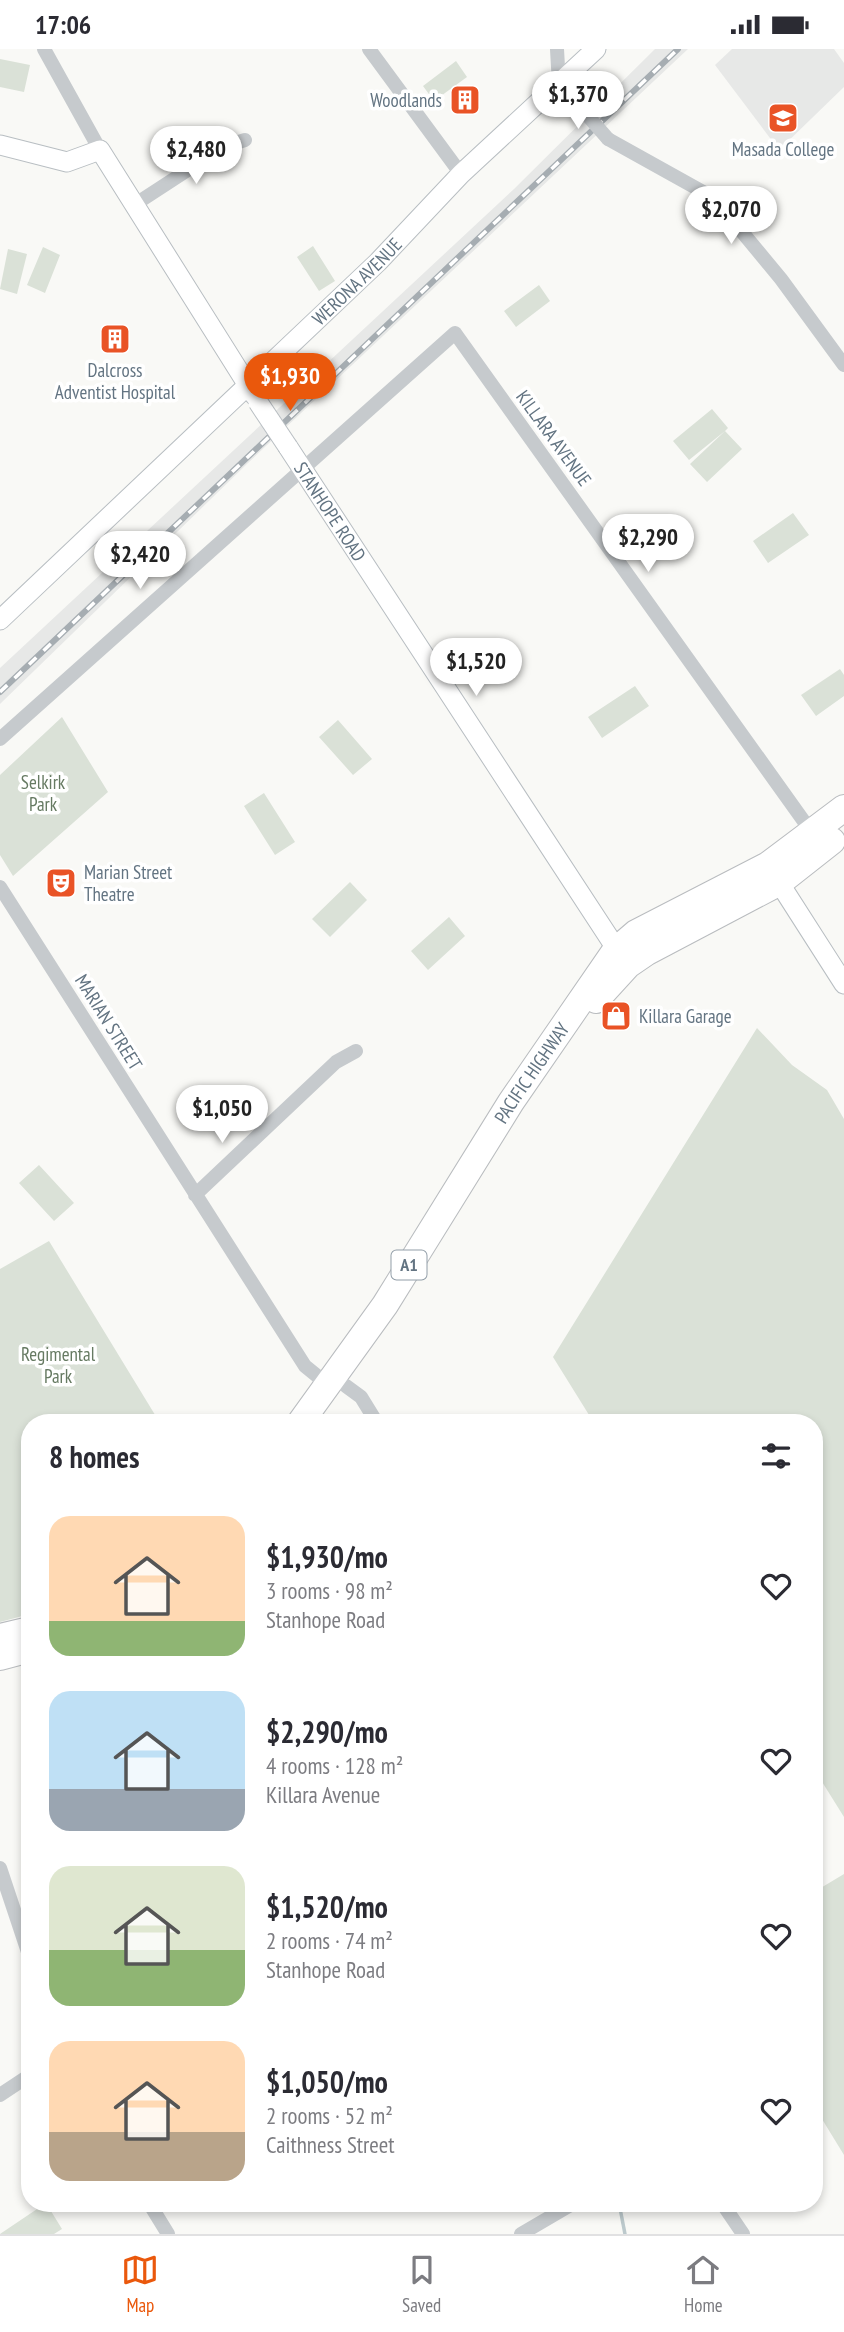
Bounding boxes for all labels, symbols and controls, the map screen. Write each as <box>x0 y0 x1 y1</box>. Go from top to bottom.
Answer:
text: 17:06 <box>35 8 91 41</box>
pin: $1,370 <box>521 71 635 131</box>
text: $1,370 <box>548 79 608 108</box>
building icon: Woodlands <box>448 83 482 117</box>
place label: Woodlands <box>370 88 442 112</box>
school or university icon: Masada College <box>766 101 800 135</box>
pin: $2,480 <box>139 127 253 186</box>
text: $2,480 <box>166 134 226 163</box>
place label: Masada College <box>732 137 834 161</box>
pin: $2,070 <box>674 187 788 246</box>
text: $2,070 <box>701 194 761 223</box>
street label: WERONA AVENUE <box>307 233 407 330</box>
building icon: Dalcross Adventist Hospital <box>98 322 132 356</box>
pin: $1,930 <box>233 353 347 413</box>
place label: Dalcross Adventist Hospital <box>55 358 176 404</box>
text: $1,930 <box>260 361 320 390</box>
street label: KILLARA AVENUE <box>511 385 597 491</box>
street label: STANHOPE ROAD <box>289 457 371 566</box>
pin: $2,290 <box>591 515 705 574</box>
text: $2,290 <box>618 522 678 551</box>
pin: $2,420 <box>83 531 197 591</box>
text: $2,420 <box>110 539 170 568</box>
pin: $1,520 <box>419 639 533 698</box>
text: $1,520 <box>446 646 506 675</box>
park label: Selkirk Park <box>21 770 66 816</box>
place label: Marian Street Theatre <box>84 860 173 906</box>
theatre icon: Marian Street Theatre <box>44 866 78 900</box>
street label: MARIAN STREET <box>70 970 148 1075</box>
shop icon: Killara Garage <box>599 999 633 1033</box>
place label: Killara Garage <box>639 1004 732 1028</box>
street label: PACIFIC HIGHWAY <box>489 1017 574 1128</box>
pin: $1,050 <box>165 1085 279 1145</box>
text: $1,050 <box>192 1093 252 1122</box>
road number: A1 <box>392 1251 426 1280</box>
park label: Regimental Park <box>21 1342 96 1388</box>
text: 8 homes <box>49 1437 140 1476</box>
icon: filters <box>757 1437 795 1475</box>
text: $1,930/mo <box>266 1537 388 1576</box>
icon: home <box>105 1544 189 1628</box>
icon: heart <box>757 1567 795 1605</box>
text: 3 rooms · 98 m² <box>266 1576 393 1605</box>
text: Stanhope Road <box>266 1605 385 1634</box>
text: $2,290/mo <box>266 1712 388 1751</box>
icon: home <box>105 1719 189 1803</box>
icon: heart <box>757 1742 795 1780</box>
text: 4 rooms · 128 m² <box>266 1751 403 1780</box>
text: Killara Avenue <box>266 1780 380 1809</box>
text: $1,520/mo <box>266 1887 388 1926</box>
icon: home <box>105 1894 189 1978</box>
icon: heart <box>757 1917 795 1955</box>
text: 2 rooms · 74 m² <box>266 1926 393 1955</box>
text: Stanhope Road <box>266 1955 385 1984</box>
text: $1,050/mo <box>266 2062 388 2101</box>
icon: home <box>105 2069 189 2153</box>
icon: heart <box>757 2092 795 2130</box>
text: 2 rooms · 52 m² <box>266 2101 393 2130</box>
text: Caithness Street <box>266 2130 395 2159</box>
tab: Map <box>121 2251 159 2317</box>
tab: Saved <box>402 2251 441 2317</box>
tab: Home <box>684 2251 723 2317</box>

